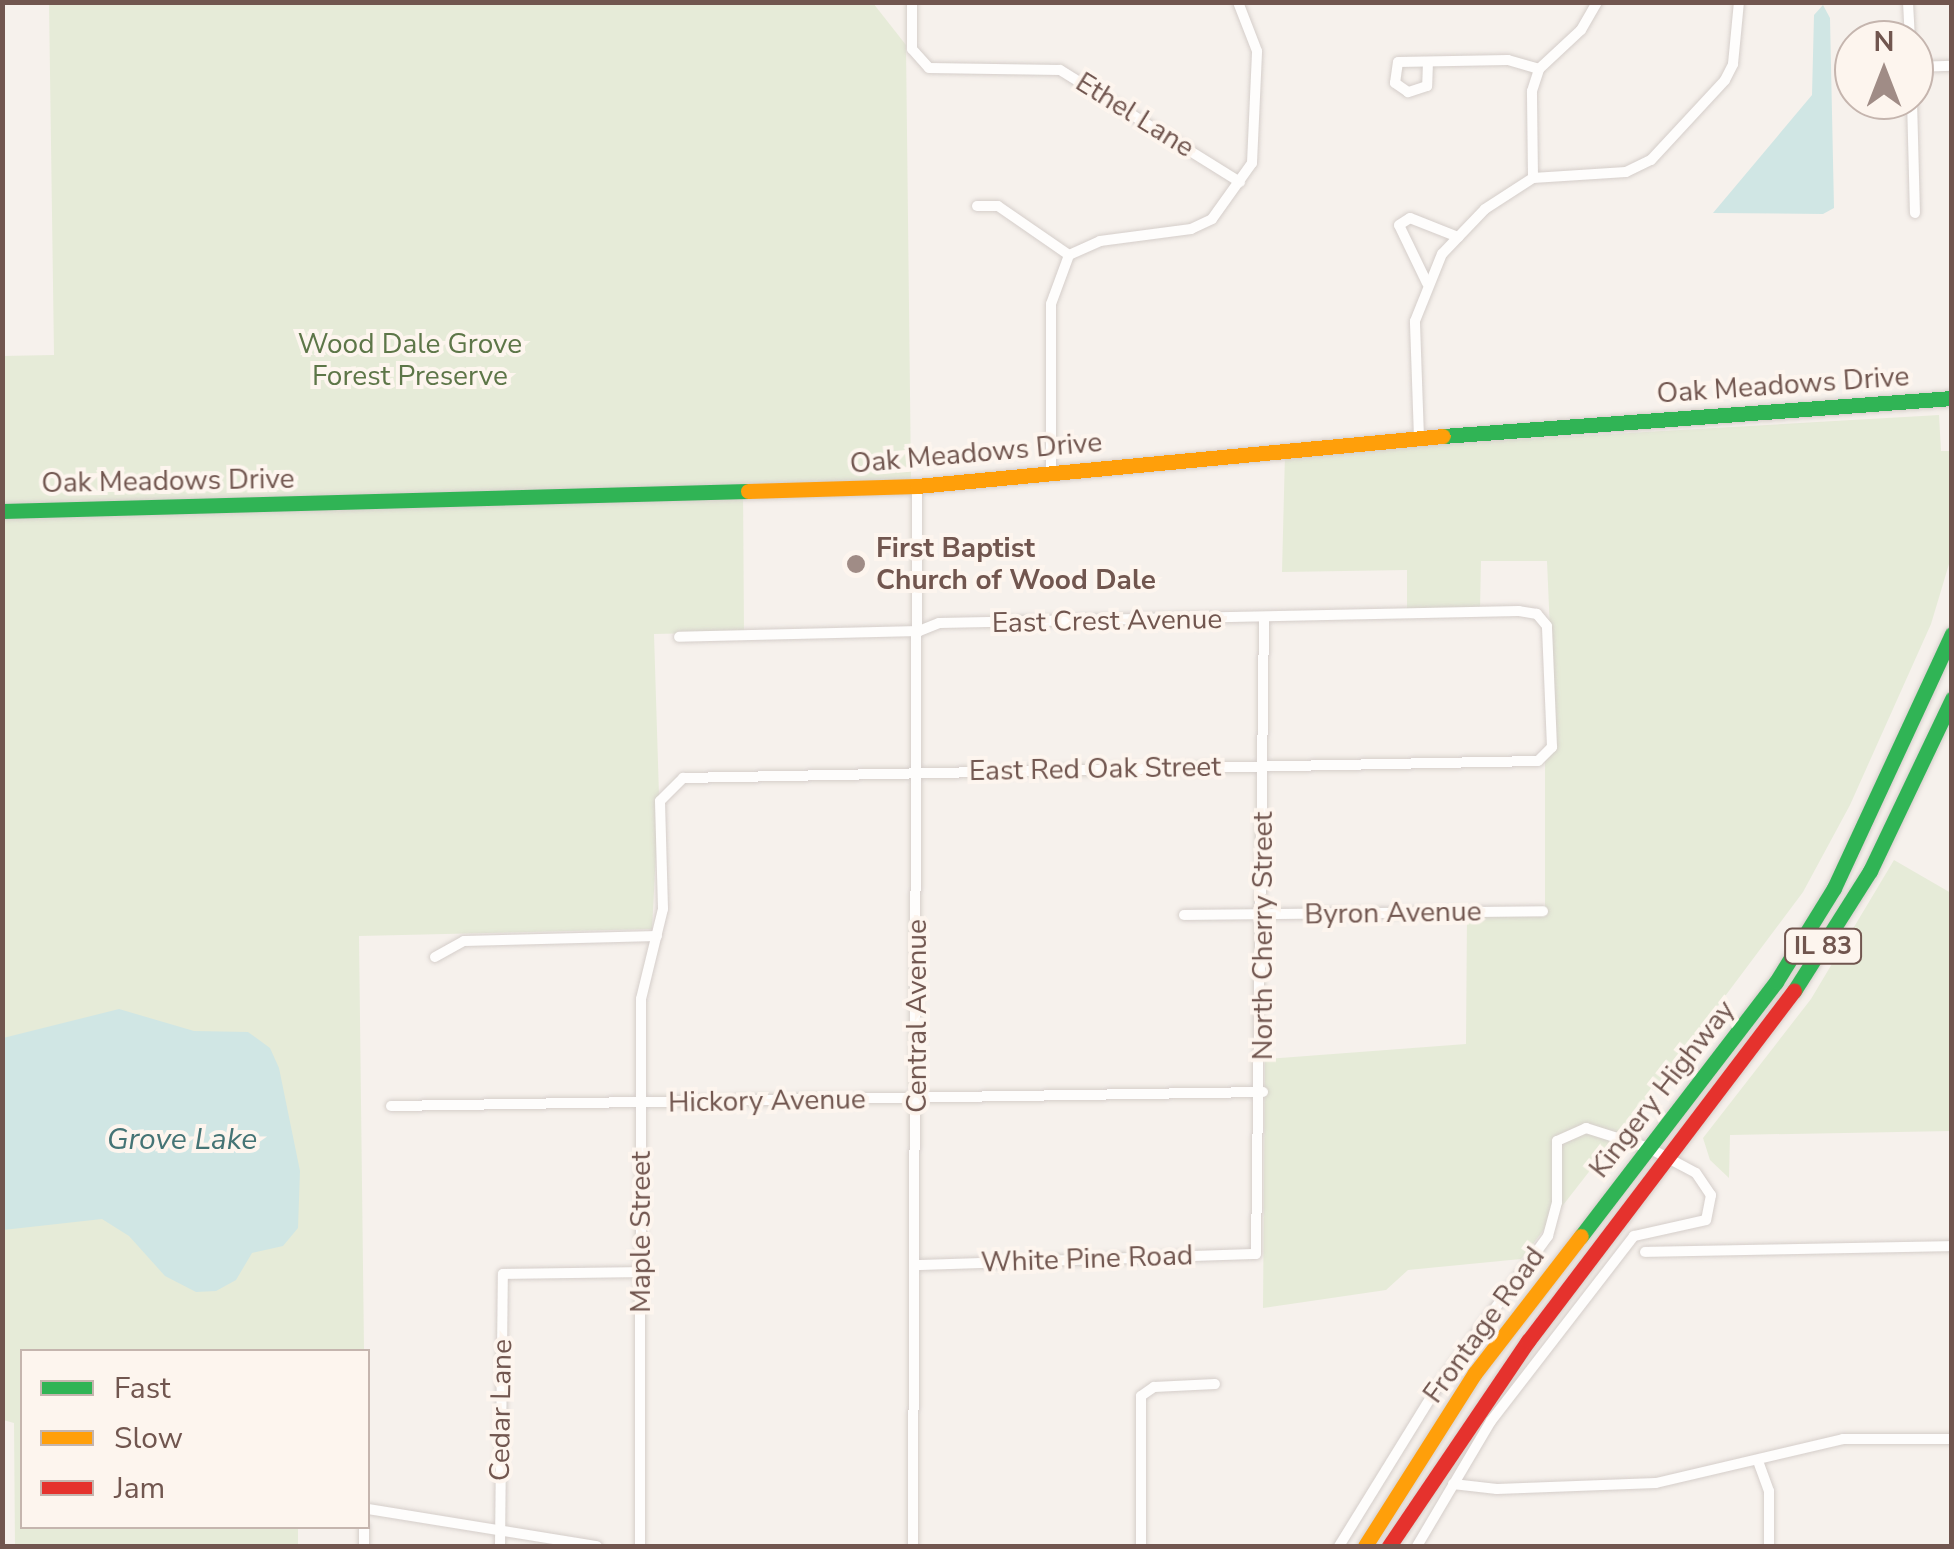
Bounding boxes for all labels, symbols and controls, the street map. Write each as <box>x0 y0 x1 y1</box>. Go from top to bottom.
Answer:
north arrow <box>1834 20 1934 120</box>
text: N <box>1874 23 1894 61</box>
street label: Ethel Lane <box>1070 65 1200 165</box>
park label: Wood Dale Grove Forest Preserve <box>298 327 522 393</box>
street label: Oak Meadows Drive <box>1656 359 1910 411</box>
street label: Oak Meadows Drive <box>848 425 1104 481</box>
street label: Oak Meadows Drive <box>41 462 295 500</box>
place label: First Baptist Church of Wood Dale <box>876 531 1156 597</box>
marker: First Baptist Church of Wood Dale <box>845 553 867 575</box>
street label: East Crest Avenue <box>991 602 1223 640</box>
street label: East Red Oak Street <box>969 750 1221 788</box>
street label: North Cherry Street <box>1246 812 1280 1060</box>
street label: Byron Avenue <box>1304 895 1482 931</box>
street label: Central Avenue <box>900 919 934 1113</box>
road number: IL 83 <box>1783 926 1863 966</box>
street label: Kingery Highway <box>1582 994 1742 1184</box>
street label: Hickory Avenue <box>668 1082 866 1120</box>
water label: Grove Lake <box>107 1122 257 1158</box>
street label: Maple Street <box>624 1151 658 1313</box>
street label: White Pine Road <box>980 1239 1194 1279</box>
street label: Frontage Road <box>1416 1240 1552 1410</box>
street label: Cedar Lane <box>483 1339 519 1481</box>
legend <box>20 1349 370 1529</box>
text: Fast <box>114 1368 171 1409</box>
text: Slow <box>114 1418 183 1459</box>
text: Jam <box>114 1468 165 1509</box>

